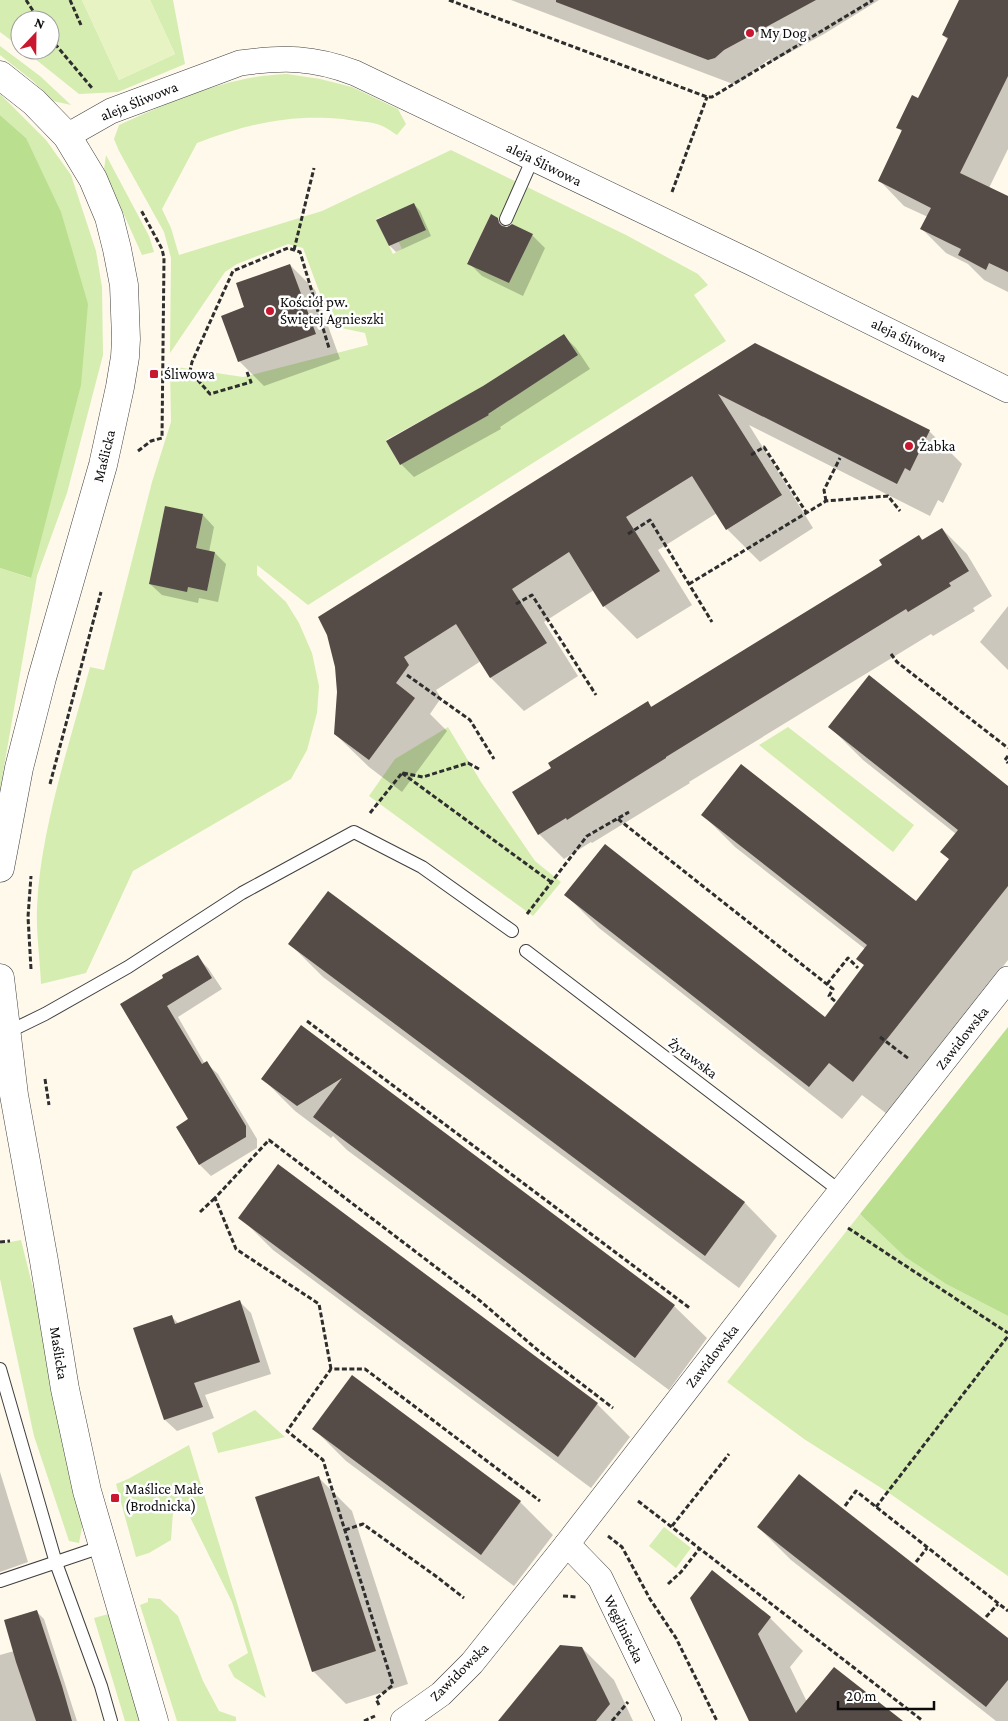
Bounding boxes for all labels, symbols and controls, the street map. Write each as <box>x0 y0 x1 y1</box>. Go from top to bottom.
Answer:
north arrow <box>10 10 60 60</box>
text: N <box>32 14 48 32</box>
place label: My Dog <box>760 25 807 42</box>
marker: My Dog <box>744 27 756 39</box>
street label: aleja Śliwowa <box>98 78 180 125</box>
street label: aleja Śliwowa <box>503 139 584 190</box>
place label: Kościół pw. Świętej Agnieszki <box>280 294 384 328</box>
marker: Kościół pw. Świętej Agnieszki <box>264 305 276 317</box>
street label: aleja Śliwowa <box>868 315 949 366</box>
place label: Śliwowa <box>164 366 215 382</box>
marker: Śliwowa <box>148 368 160 380</box>
street label: Maślicka <box>90 428 118 484</box>
place label: Żabka <box>919 438 956 454</box>
marker: Żabka <box>903 440 915 452</box>
street label: Zawidowska <box>932 1003 992 1073</box>
street label: Żytawska <box>665 1034 721 1082</box>
street label: Zawidowska <box>682 1321 742 1391</box>
street label: Maślicka <box>47 1325 71 1381</box>
place label: Maślice Małe (Brodnicka) <box>125 1481 204 1515</box>
marker: Maślice Małe (Brodnicka) <box>109 1492 121 1504</box>
street label: Węgliniecka <box>600 1592 647 1666</box>
street label: Zawidowska <box>427 1639 492 1704</box>
scale bar <box>838 1678 934 1710</box>
text: 20 m <box>846 1688 877 1704</box>

